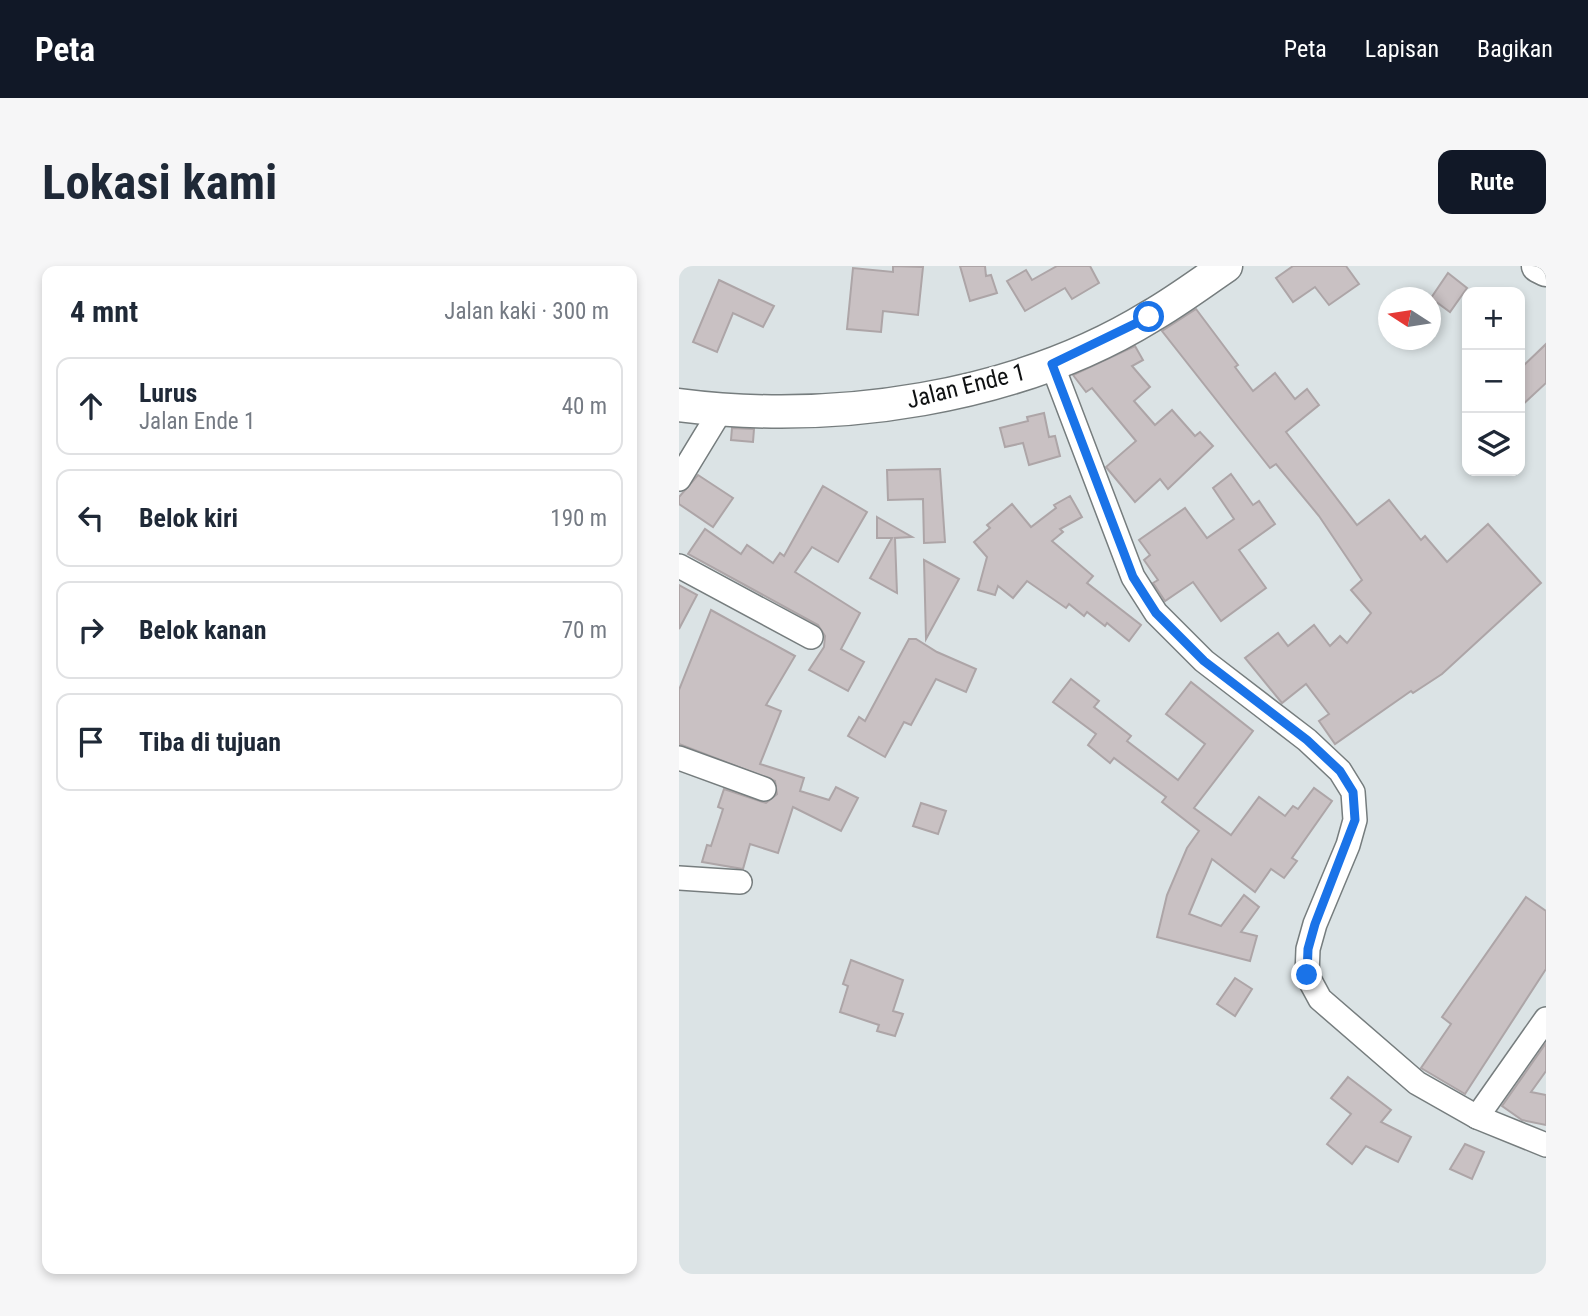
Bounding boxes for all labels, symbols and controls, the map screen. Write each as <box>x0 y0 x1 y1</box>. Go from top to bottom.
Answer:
text: Peta <box>35 30 95 69</box>
text: Peta <box>1284 35 1327 63</box>
text: Lapisan <box>1365 35 1439 63</box>
text: Bagikan <box>1477 35 1553 63</box>
button: Rute <box>1438 150 1546 214</box>
text: Lokasi kami <box>42 154 277 211</box>
north arrow <box>1378 287 1441 350</box>
map controls <box>1462 287 1525 476</box>
button: + <box>1462 287 1525 350</box>
text: 4 mnt <box>70 294 138 329</box>
text: Jalan kaki · 300 m <box>444 298 609 325</box>
route start <box>1133 301 1164 332</box>
button: − <box>1462 350 1525 413</box>
street label: Jalan Ende 1 <box>904 358 1028 414</box>
text: Lurus <box>139 378 197 408</box>
icon: ahead <box>72 387 110 425</box>
text: 40 m <box>562 393 607 420</box>
text: Jalan Ende 1 <box>139 408 255 435</box>
button: layers <box>1462 413 1525 476</box>
icon: left <box>72 499 110 537</box>
text: Belok kiri <box>139 503 238 533</box>
text: 190 m <box>550 505 607 532</box>
icon: right <box>72 611 110 649</box>
text: Belok kanan <box>139 615 266 645</box>
text: 70 m <box>562 617 607 644</box>
icon: arrive <box>72 723 110 761</box>
text: Tiba di tujuan <box>139 727 281 757</box>
route end <box>1291 959 1322 990</box>

